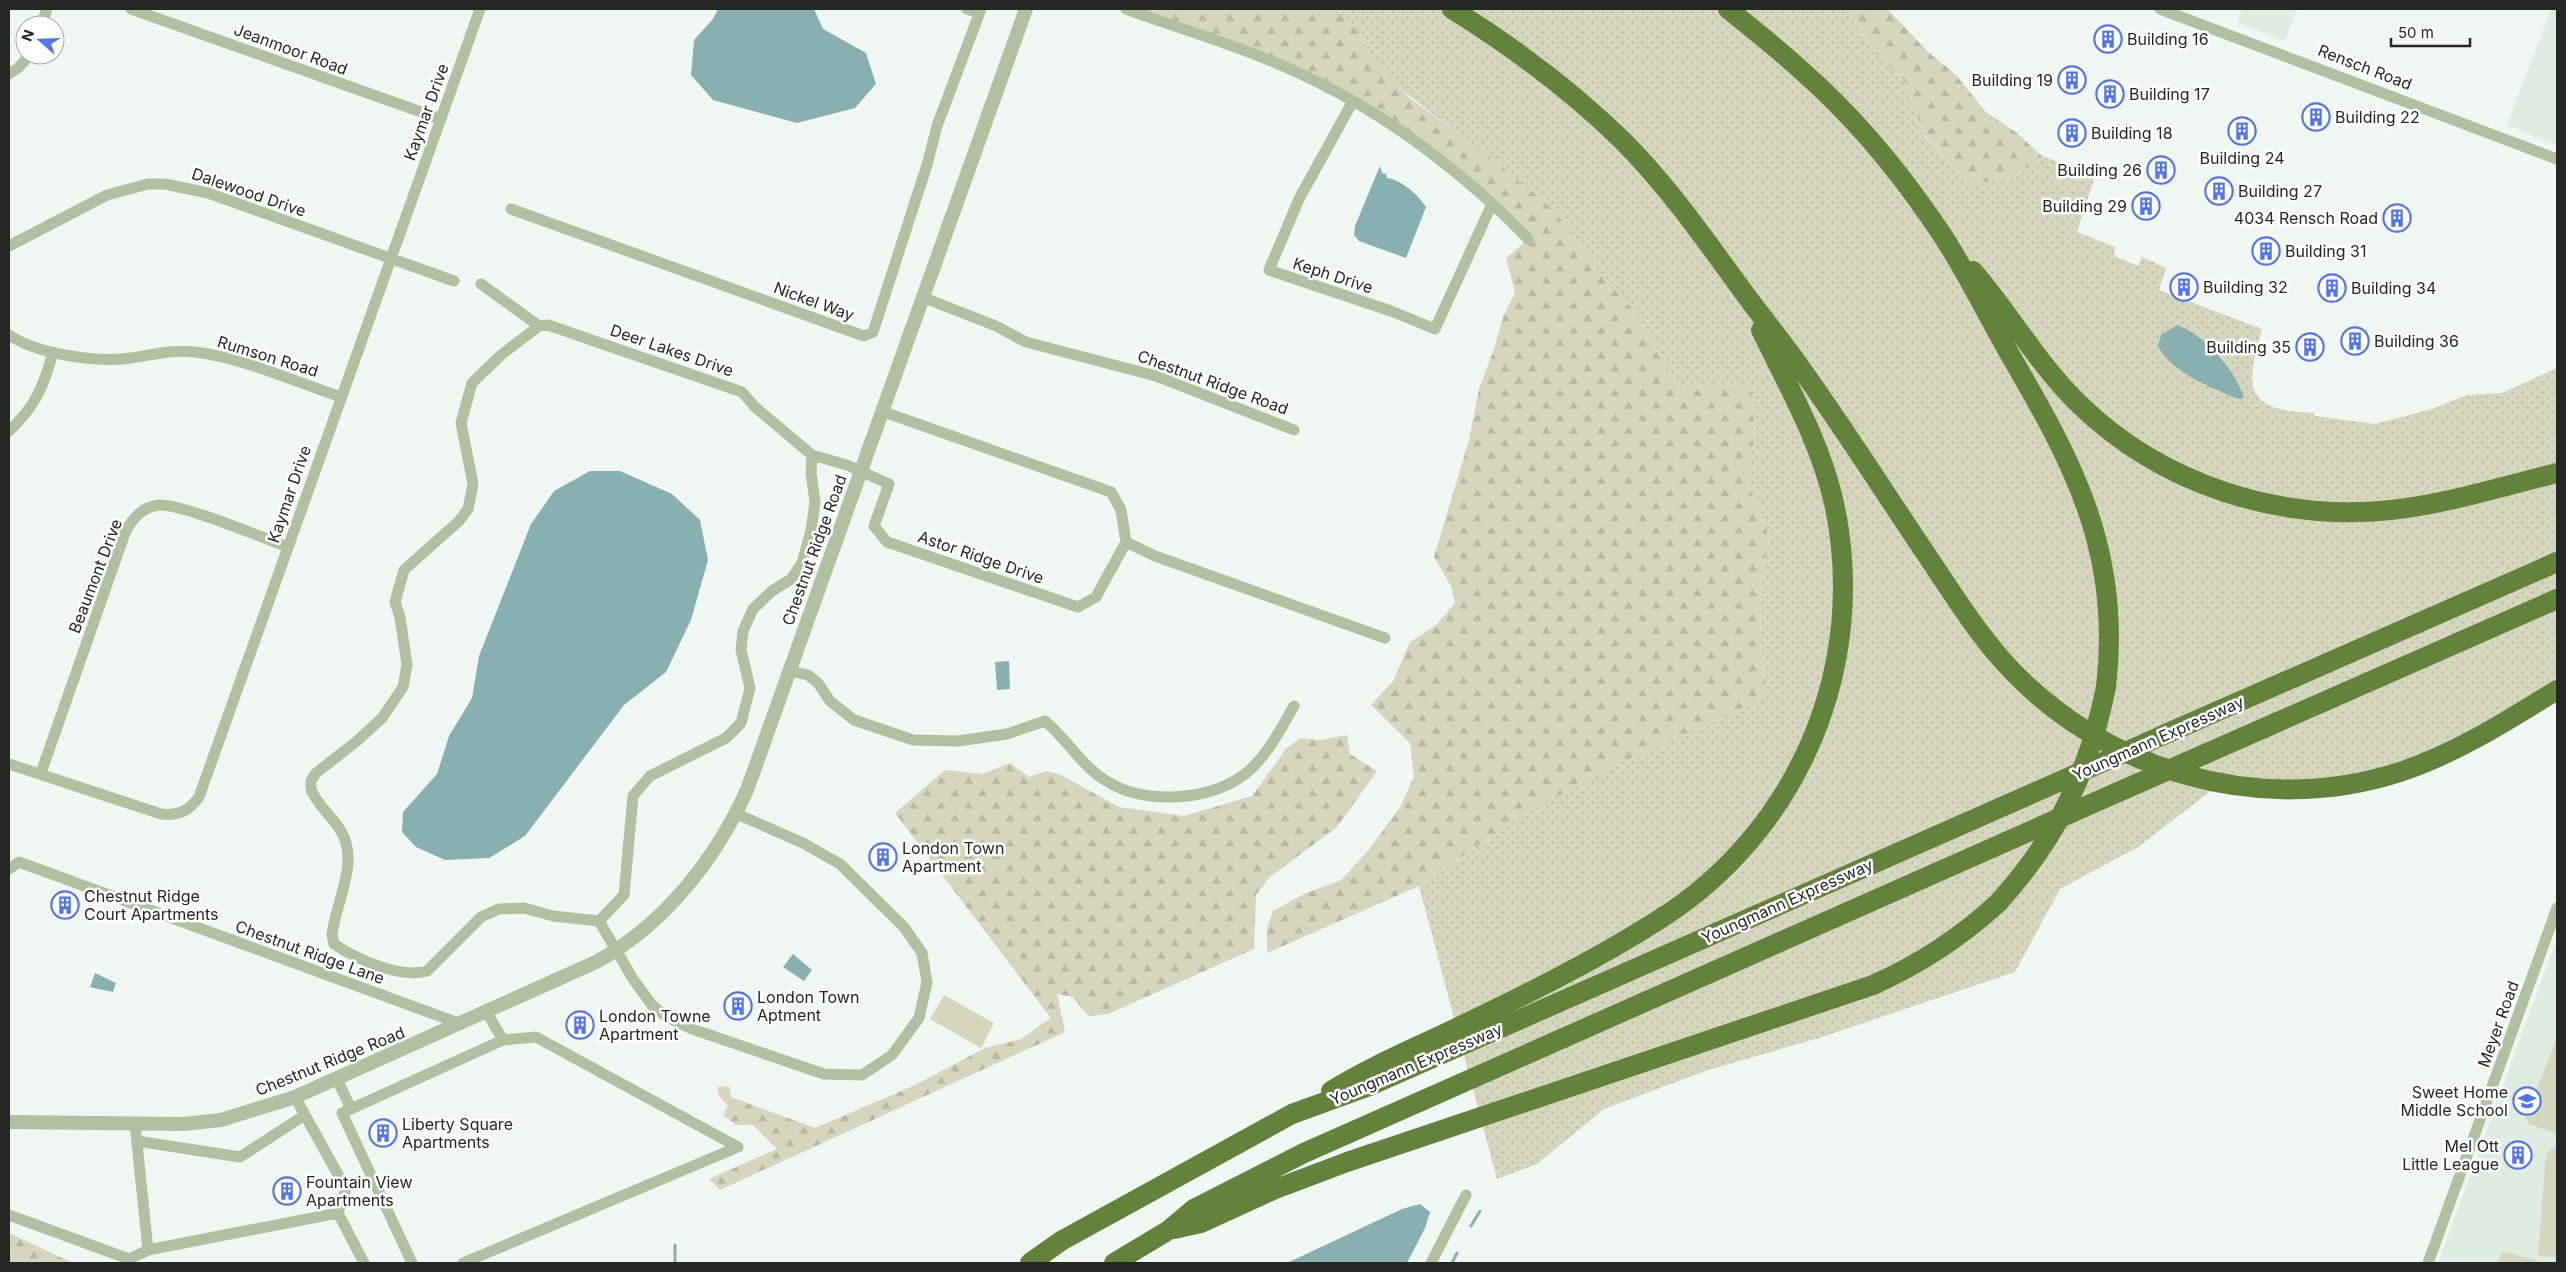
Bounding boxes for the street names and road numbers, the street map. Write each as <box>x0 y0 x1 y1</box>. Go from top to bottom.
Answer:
street label: Jeanmoor Road <box>231 19 351 79</box>
street label: Rensch Road <box>2315 40 2415 94</box>
street label: Kaymar Drive <box>399 61 453 163</box>
street label: Dalewood Drive <box>189 163 309 221</box>
street label: Keph Drive <box>1290 253 1376 297</box>
street label: Nickel Way <box>771 277 857 325</box>
street label: Deer Lakes Drive <box>608 320 736 380</box>
street label: Rumson Road <box>215 331 321 381</box>
street label: Chestnut Ridge Road <box>1135 345 1291 419</box>
street label: Kaymar Drive <box>263 443 315 545</box>
street label: Chestnut Ridge Road <box>777 472 851 628</box>
street label: Beaumont Drive <box>64 516 126 636</box>
street label: Astor Ridge Drive <box>915 526 1047 588</box>
street label: Youngmann Expressway <box>2069 691 2247 785</box>
street label: Youngmann Expressway <box>1698 854 1876 948</box>
street label: Chestnut Ridge Lane <box>233 916 387 988</box>
street label: Meyer Road <box>2473 978 2523 1070</box>
street label: Youngmann Expressway <box>1327 1019 1505 1109</box>
street label: Chestnut Ridge Road <box>253 1022 407 1100</box>

